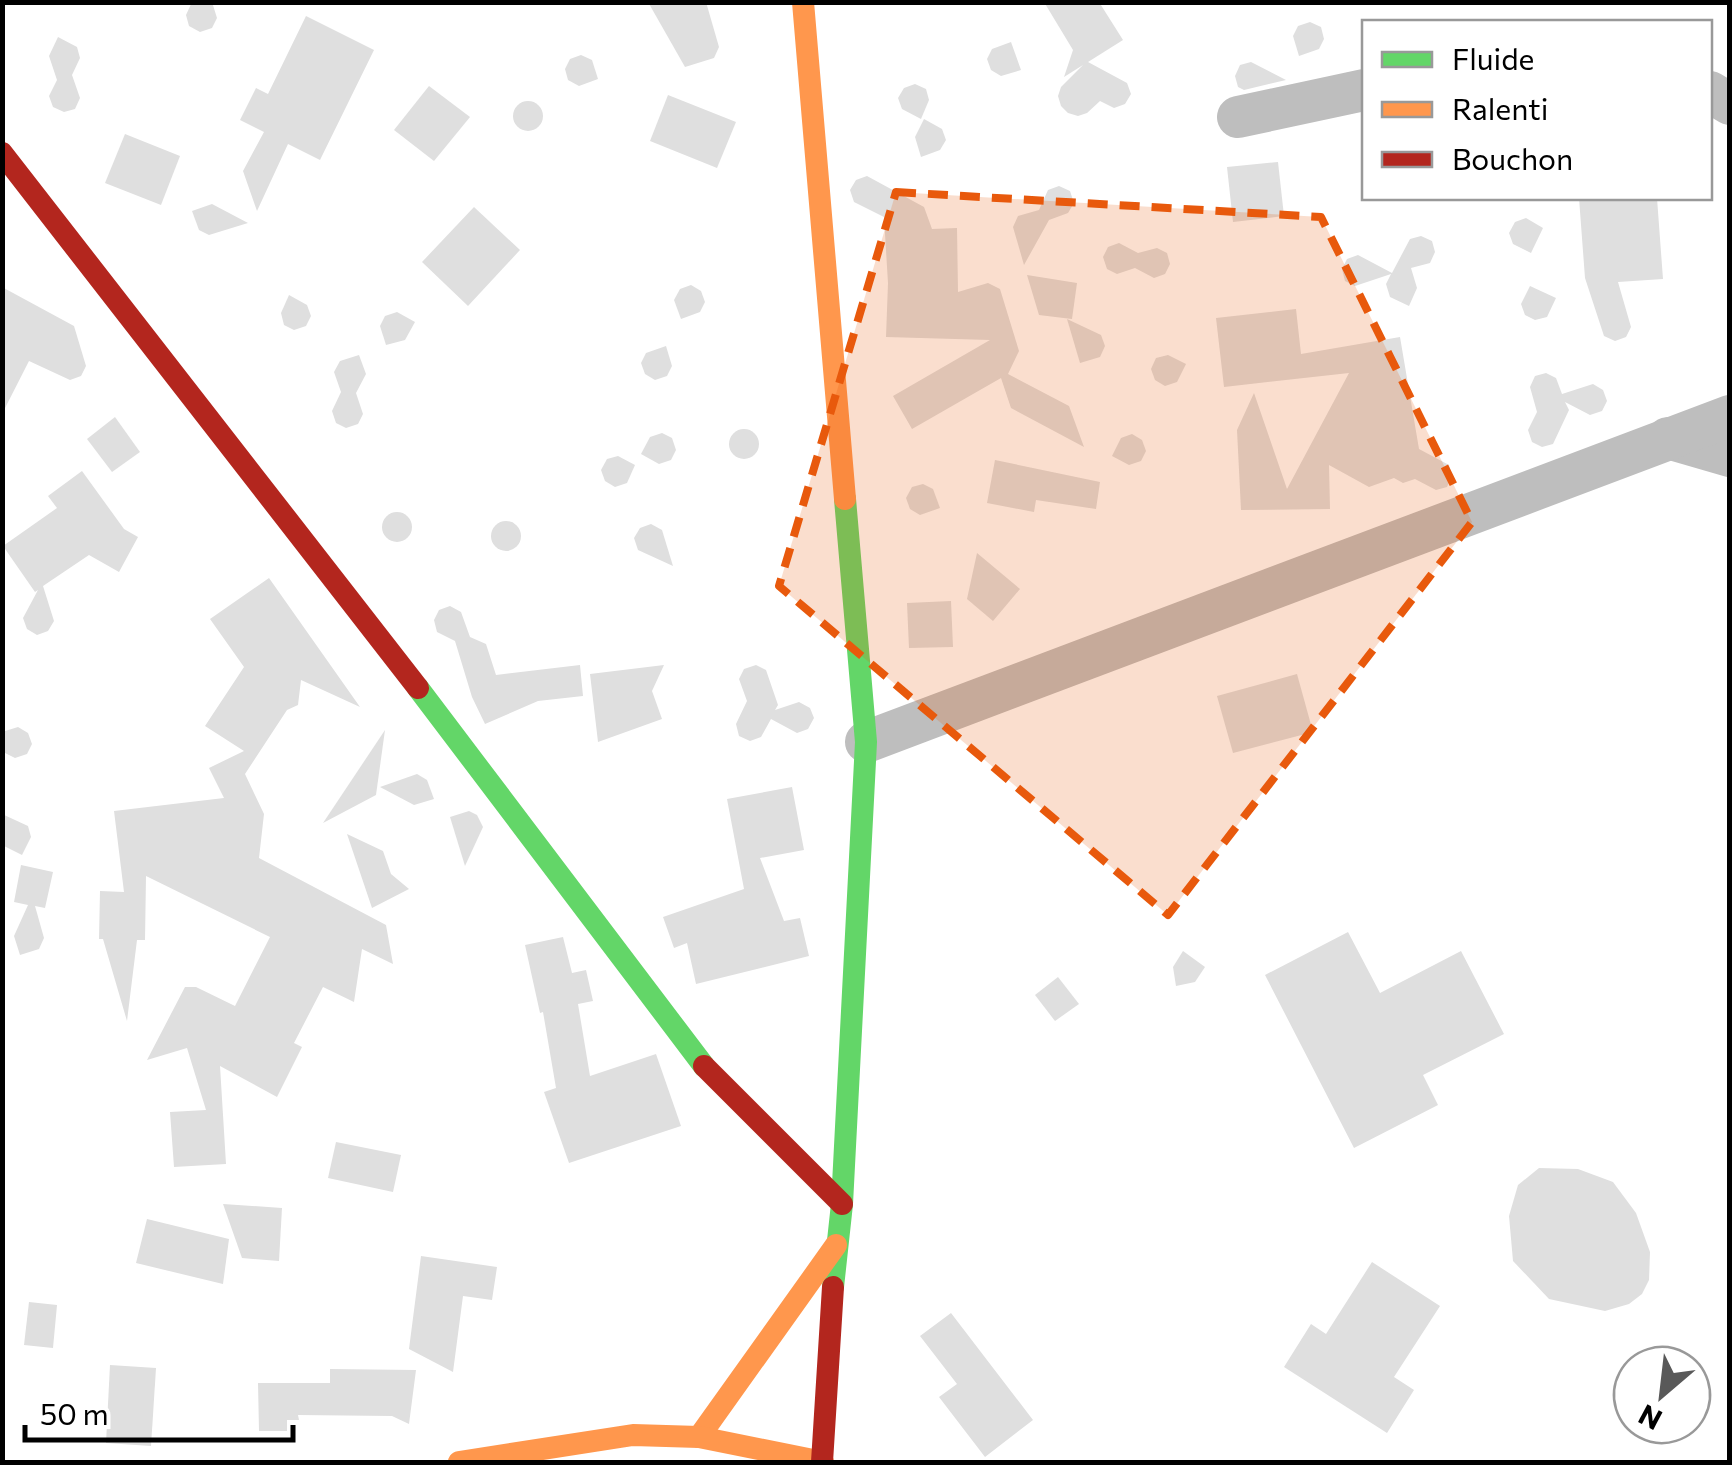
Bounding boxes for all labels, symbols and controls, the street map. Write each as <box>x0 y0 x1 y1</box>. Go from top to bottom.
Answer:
legend <box>1362 20 1712 200</box>
text: Fluide <box>1452 39 1534 76</box>
text: Ralenti <box>1452 89 1548 126</box>
text: Bouchon <box>1452 139 1573 176</box>
north arrow <box>1612 1345 1712 1445</box>
scale bar <box>25 1380 292 1442</box>
text: 50 m <box>40 1394 109 1431</box>
text: N <box>1633 1398 1667 1438</box>

